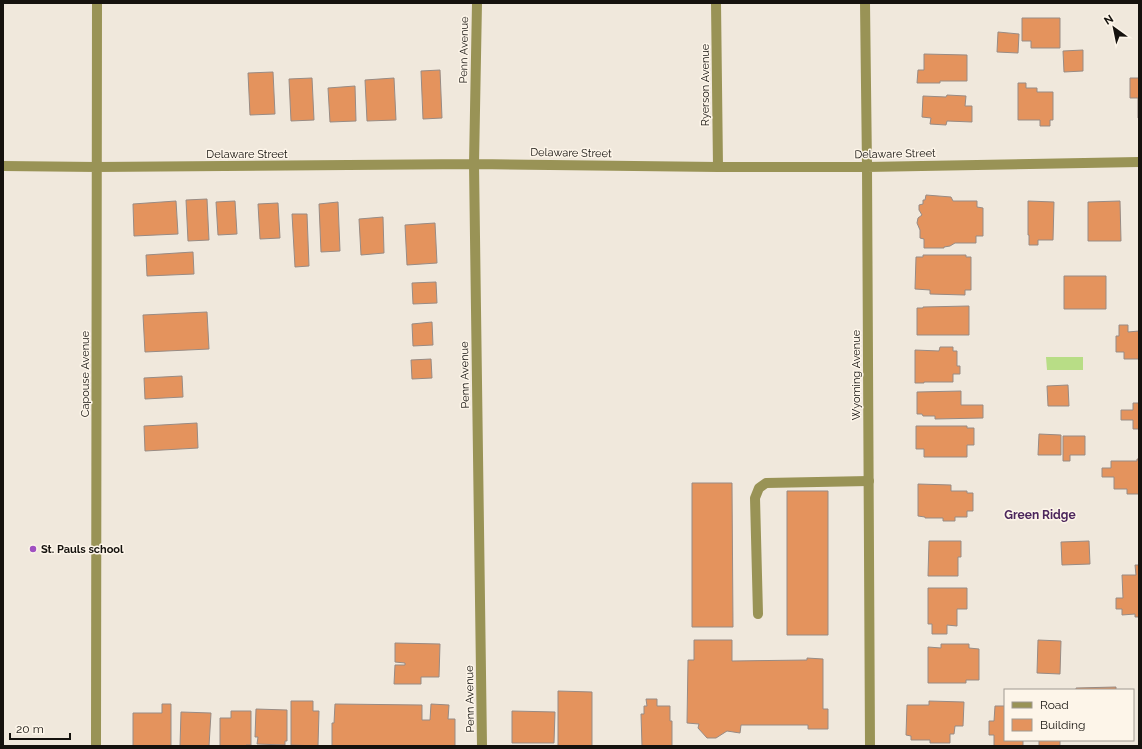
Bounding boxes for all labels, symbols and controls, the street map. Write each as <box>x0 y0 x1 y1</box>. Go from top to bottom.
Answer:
north arrow <box>1094 8 1134 48</box>
text: N <box>1102 12 1116 28</box>
street label: Penn Avenue <box>457 16 471 84</box>
street label: Ryerson Avenue <box>699 43 712 126</box>
street label: Delaware Street <box>530 146 612 160</box>
street label: Delaware Street <box>854 147 936 161</box>
street label: Delaware Street <box>206 148 288 161</box>
street label: Wyoming Avenue <box>850 329 863 420</box>
street label: Capouse Avenue <box>79 330 92 417</box>
street label: Penn Avenue <box>458 341 472 409</box>
district label: Green Ridge <box>1004 508 1076 522</box>
place label: St. Pauls school <box>41 543 124 556</box>
marker: St. Pauls school <box>28 544 38 554</box>
street label: Penn Avenue <box>463 665 477 733</box>
legend <box>1004 689 1134 741</box>
text: Road <box>1040 698 1069 712</box>
scale bar <box>10 715 70 741</box>
text: Building <box>1040 718 1086 732</box>
text: 20 m <box>16 722 44 736</box>

